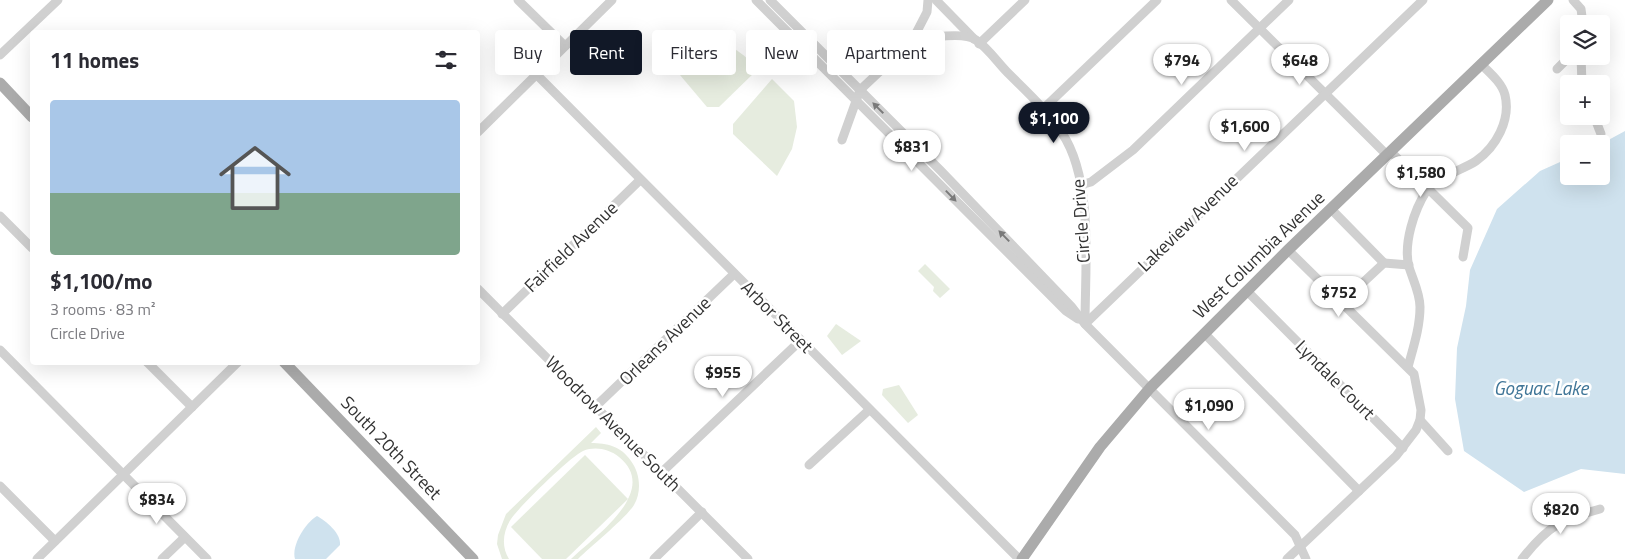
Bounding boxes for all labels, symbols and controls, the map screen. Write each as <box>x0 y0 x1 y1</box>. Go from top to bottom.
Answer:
map controls <box>1560 15 1610 185</box>
button: layers <box>1560 15 1610 65</box>
chip: Buy <box>495 30 560 75</box>
chip: Rent <box>570 30 642 75</box>
chip: Filters <box>652 30 736 75</box>
chip: New <box>746 30 817 75</box>
chip: Apartment <box>827 30 945 75</box>
text: 11 homes <box>50 44 139 76</box>
pin: $794 <box>1152 44 1212 86</box>
pin: $648 <box>1270 44 1330 86</box>
icon: filters <box>432 46 460 74</box>
text: $794 <box>1164 48 1200 72</box>
text: $648 <box>1282 48 1318 72</box>
button: + <box>1560 75 1610 125</box>
one-way arrow <box>872 102 884 114</box>
pin: $1,100 <box>1013 102 1095 144</box>
text: $1,100 <box>1029 106 1079 130</box>
pin: $1,600 <box>1204 110 1286 152</box>
text: $1,600 <box>1220 114 1270 138</box>
pin: $831 <box>882 130 942 172</box>
icon: home <box>210 133 300 223</box>
text: $831 <box>894 134 930 158</box>
button: − <box>1560 135 1610 185</box>
pin: $1,580 <box>1380 156 1462 198</box>
text: $1,580 <box>1396 160 1446 184</box>
street label: Lakeview Avenue <box>1131 168 1244 278</box>
street label: Circle Drive <box>1064 178 1097 264</box>
street label: West Columbia Avenue <box>1187 185 1331 325</box>
one-way arrow <box>945 189 957 201</box>
street label: Fairfield Avenue <box>518 195 624 298</box>
one-way arrow <box>998 231 1010 243</box>
text: $1,100/mo <box>50 265 152 297</box>
street label: Arbor Street <box>735 274 820 359</box>
pin: $752 <box>1309 276 1369 318</box>
text: $752 <box>1321 280 1357 304</box>
street label: Orleans Avenue <box>613 290 717 392</box>
text: 3 rooms · 83 m² <box>50 297 155 321</box>
text: Circle Drive <box>50 321 125 345</box>
street label: Lyndale Court <box>1289 334 1382 426</box>
street label: Woodrow Avenue South <box>539 350 687 498</box>
pin: $955 <box>693 356 753 398</box>
text: $955 <box>705 360 741 384</box>
water label: Goguac Lake <box>1494 373 1589 402</box>
pin: $1,090 <box>1168 388 1250 431</box>
street label: South 20th Street <box>335 390 449 506</box>
text: $1,090 <box>1184 393 1234 417</box>
pin: $834 <box>127 482 187 525</box>
text: $834 <box>139 487 175 511</box>
pin: $820 <box>1531 492 1591 535</box>
text: $820 <box>1543 497 1579 521</box>

